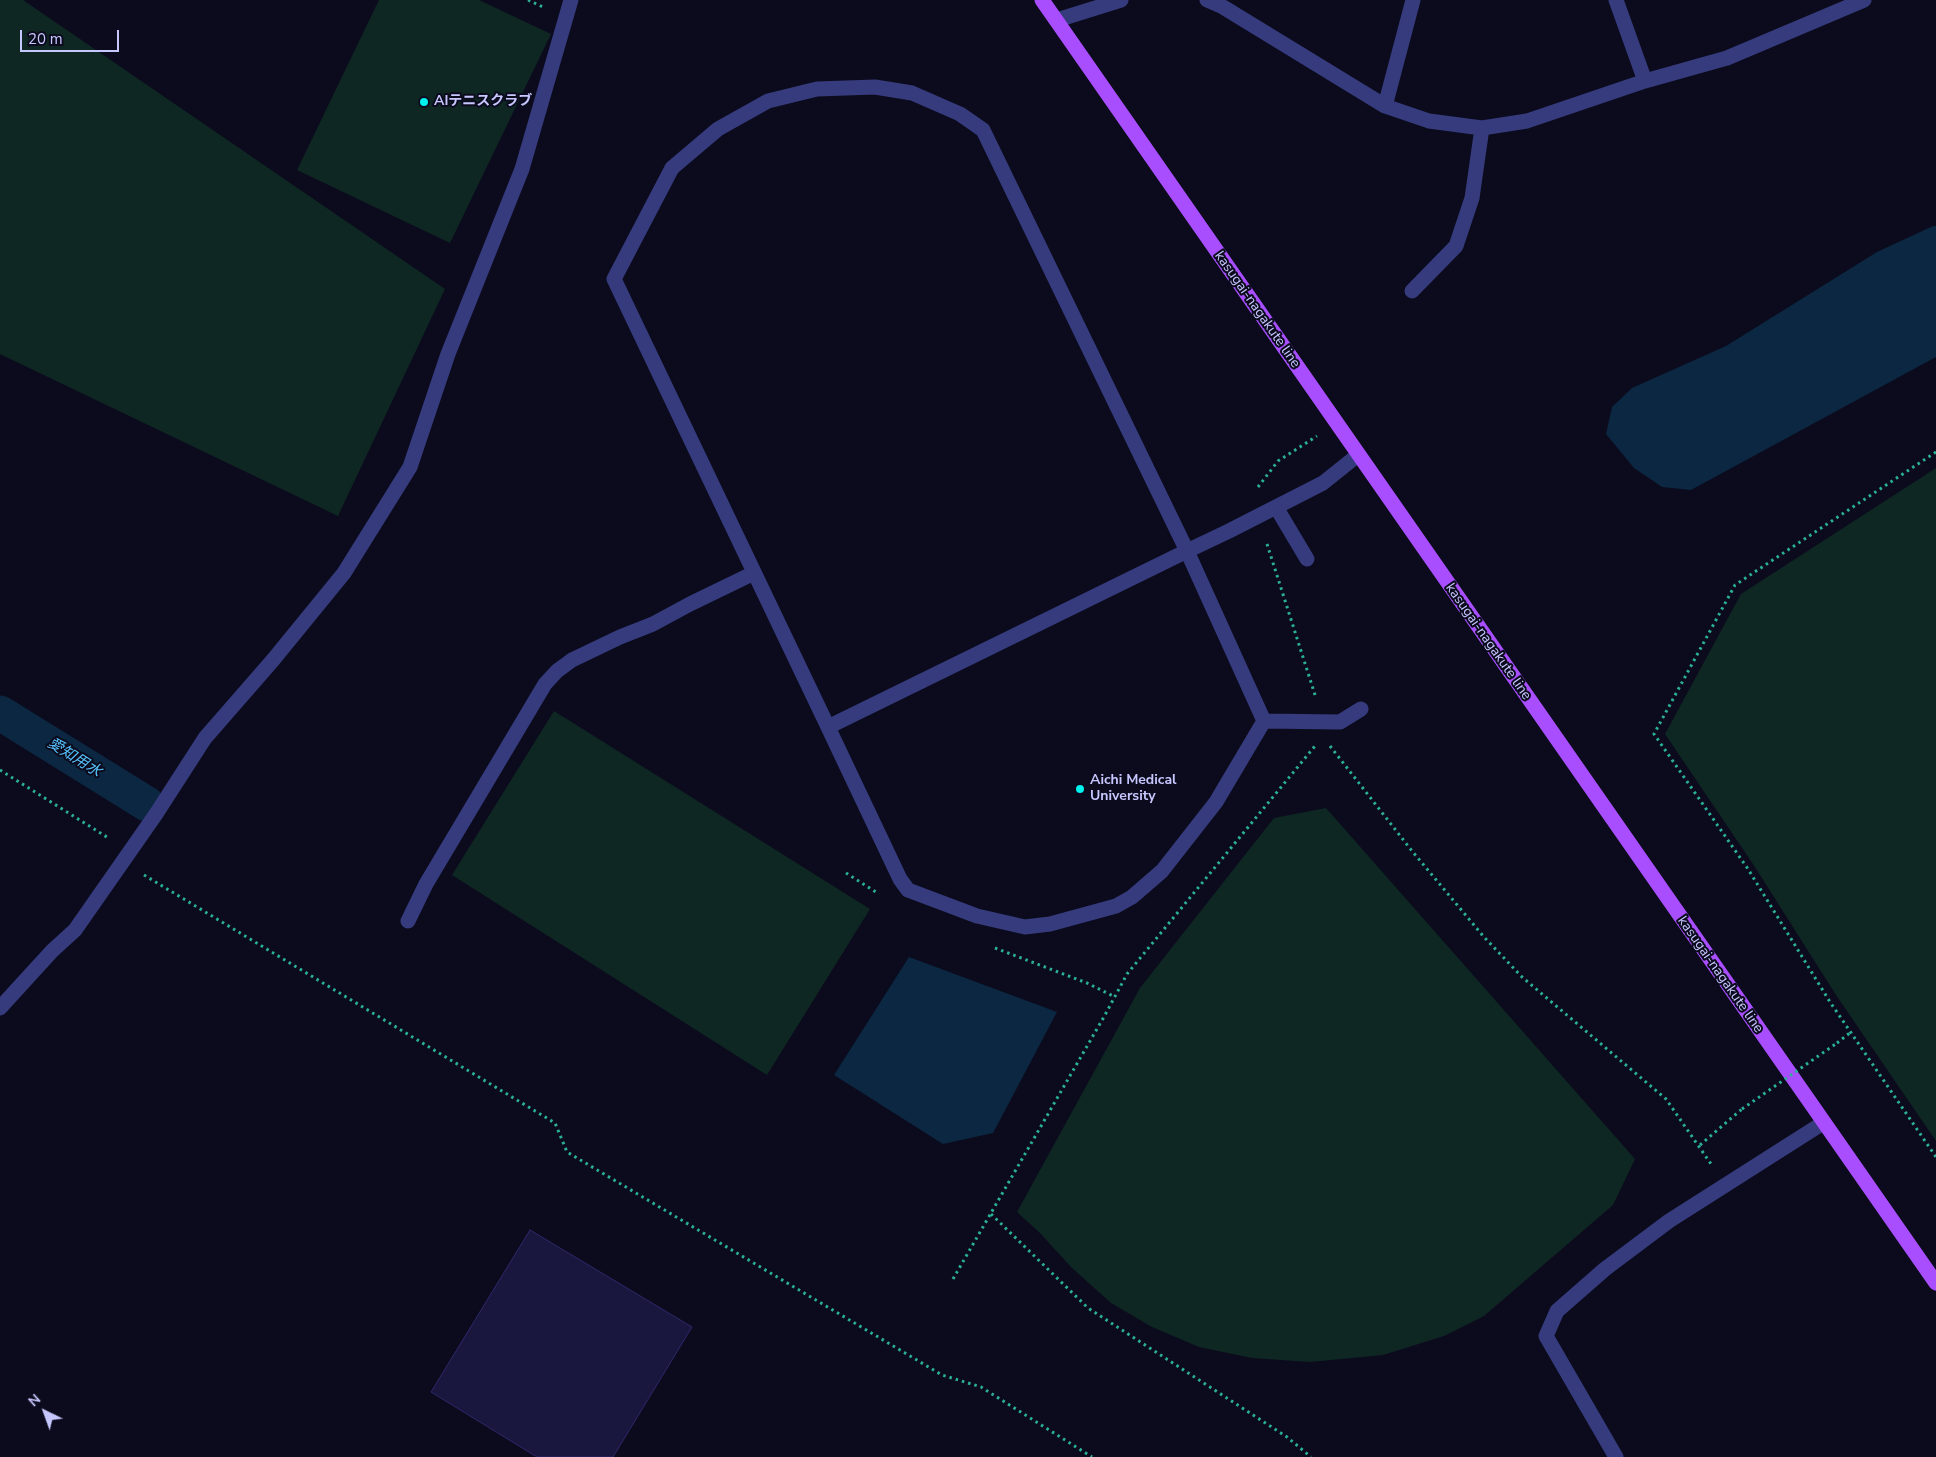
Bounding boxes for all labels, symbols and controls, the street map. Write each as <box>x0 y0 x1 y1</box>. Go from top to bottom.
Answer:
scale bar <box>22 20 121 52</box>
text: 20 m <box>28 29 63 49</box>
place label: AIテニスクラブ <box>434 94 532 110</box>
marker: AIテニスクラブ <box>418 96 430 108</box>
street label: kasugai-nagakute line <box>1210 249 1304 371</box>
street label: kasugai-nagakute line <box>1441 581 1535 703</box>
water label: 愛知用水 <box>44 734 104 782</box>
place label: Aichi Medical University <box>1090 773 1177 806</box>
marker: Aichi Medical University <box>1074 783 1086 795</box>
street label: kasugai-nagakute line <box>1673 914 1767 1036</box>
north arrow <box>20 1387 70 1437</box>
text: N <box>24 1390 45 1411</box>

